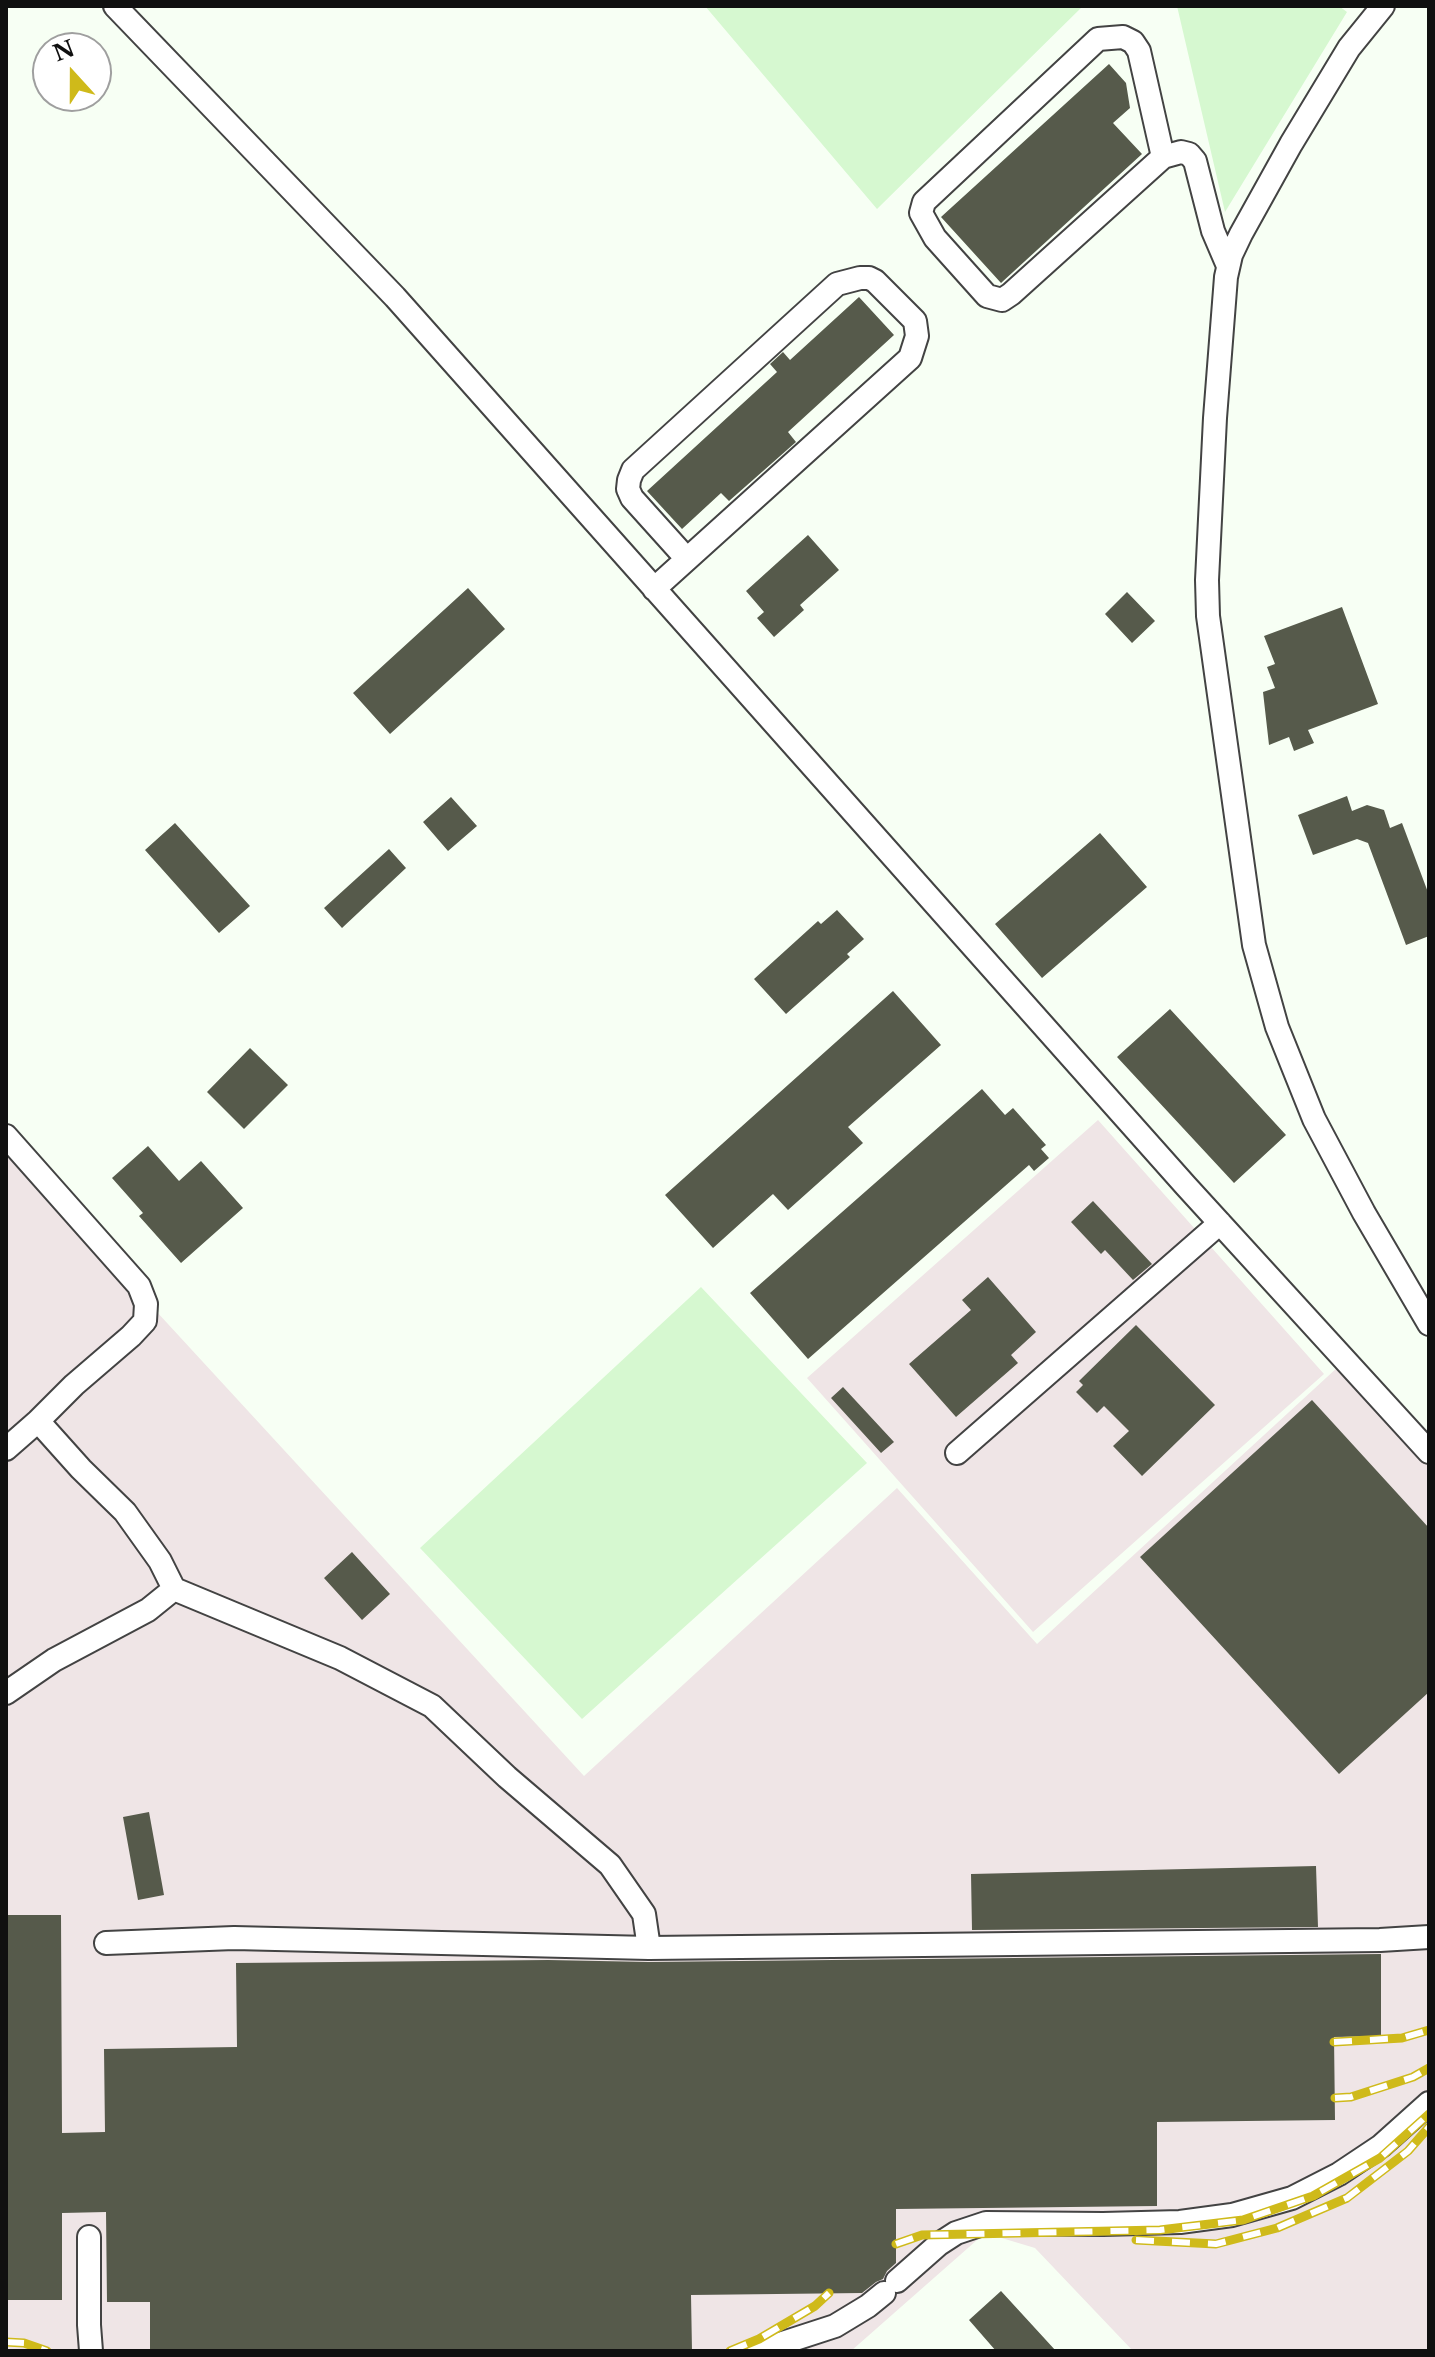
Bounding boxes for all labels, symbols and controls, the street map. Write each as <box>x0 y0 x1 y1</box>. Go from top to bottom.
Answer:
north arrow <box>32 32 112 112</box>
text: N <box>49 35 78 67</box>

